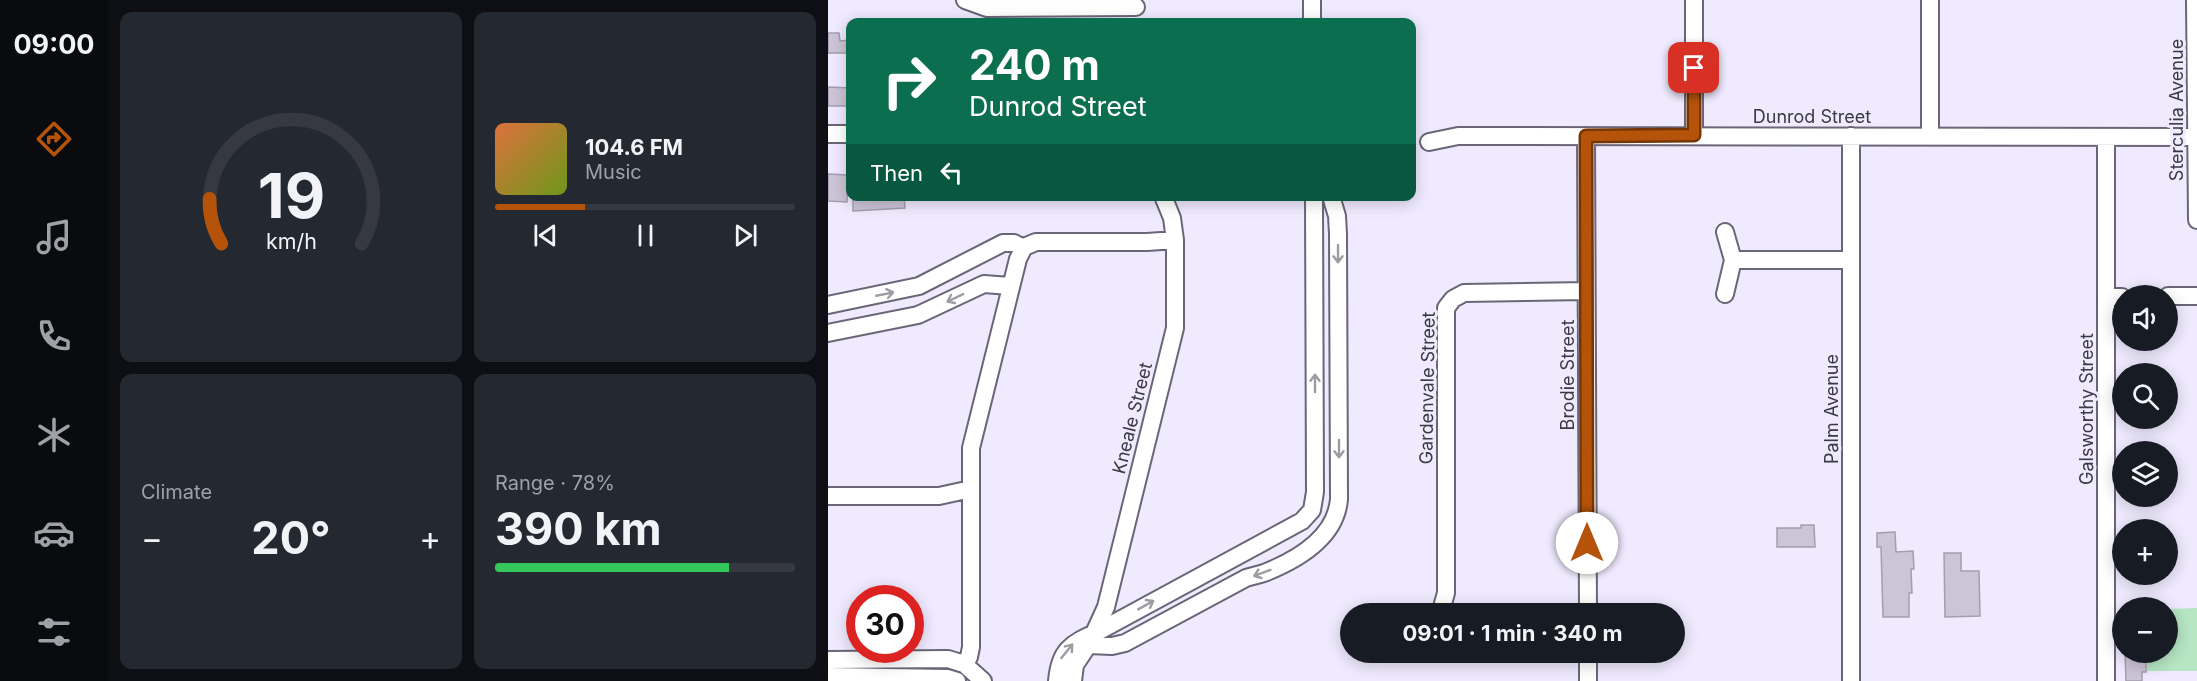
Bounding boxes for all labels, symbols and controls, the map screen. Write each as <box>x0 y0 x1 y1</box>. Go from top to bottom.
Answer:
text: 09:00 <box>13 28 95 61</box>
text: 240 m <box>969 39 1100 90</box>
street label: Sterculia Avenue <box>2166 39 2187 181</box>
icon: right <box>870 42 948 120</box>
pin <box>1668 42 1719 93</box>
icon: arrive <box>1677 51 1710 84</box>
text: Dunrod Street <box>969 90 1147 123</box>
street label: Dunrod Street <box>1753 106 1871 127</box>
icon: directions <box>33 118 75 160</box>
text: 104.6 FM <box>585 134 683 160</box>
icon: left <box>935 156 968 189</box>
text: 19 <box>257 158 325 233</box>
text: Music <box>585 160 642 184</box>
text: Then <box>870 160 923 186</box>
icon: music <box>33 216 75 258</box>
icon: previous <box>529 219 562 252</box>
icon: pause <box>629 219 662 252</box>
icon: next <box>729 219 762 252</box>
text: km/h <box>266 229 316 255</box>
one-way arrow <box>1332 244 1344 264</box>
map controls <box>2112 285 2178 663</box>
button: sound <box>2112 285 2178 351</box>
one-way arrow <box>875 288 895 299</box>
one-way arrow <box>947 292 965 304</box>
street label: Gardenvale Street <box>1415 311 1439 465</box>
icon: phone <box>33 315 75 357</box>
street label: Brodie Street <box>1557 320 1578 430</box>
street label: Galsworthy Street <box>2076 333 2097 485</box>
street label: Palm Avenue <box>1821 354 1842 464</box>
street label: Kneale Street <box>1108 360 1156 476</box>
button: search <box>2112 363 2178 429</box>
one-way arrow <box>1309 373 1321 393</box>
icon: climate <box>33 414 75 456</box>
one-way arrow <box>1333 439 1345 459</box>
button: layers <box>2112 441 2178 507</box>
text: Range · 78% <box>495 471 615 495</box>
text: Climate <box>141 480 212 504</box>
text: 390 km <box>495 501 661 556</box>
text: 20° <box>251 510 331 565</box>
position arrow <box>1555 511 1619 575</box>
icon: car <box>33 512 75 554</box>
text: − <box>141 518 163 558</box>
text: + <box>419 518 441 558</box>
button: + <box>2112 519 2178 585</box>
one-way arrow <box>1253 568 1272 579</box>
speed limit sign: 30 <box>846 585 924 663</box>
button: − <box>2112 597 2178 663</box>
one-way arrow <box>1137 599 1154 611</box>
icon: filters <box>33 611 75 653</box>
text: 09:01 · 1 min · 340 m <box>1403 620 1622 646</box>
one-way arrow <box>1061 643 1074 659</box>

